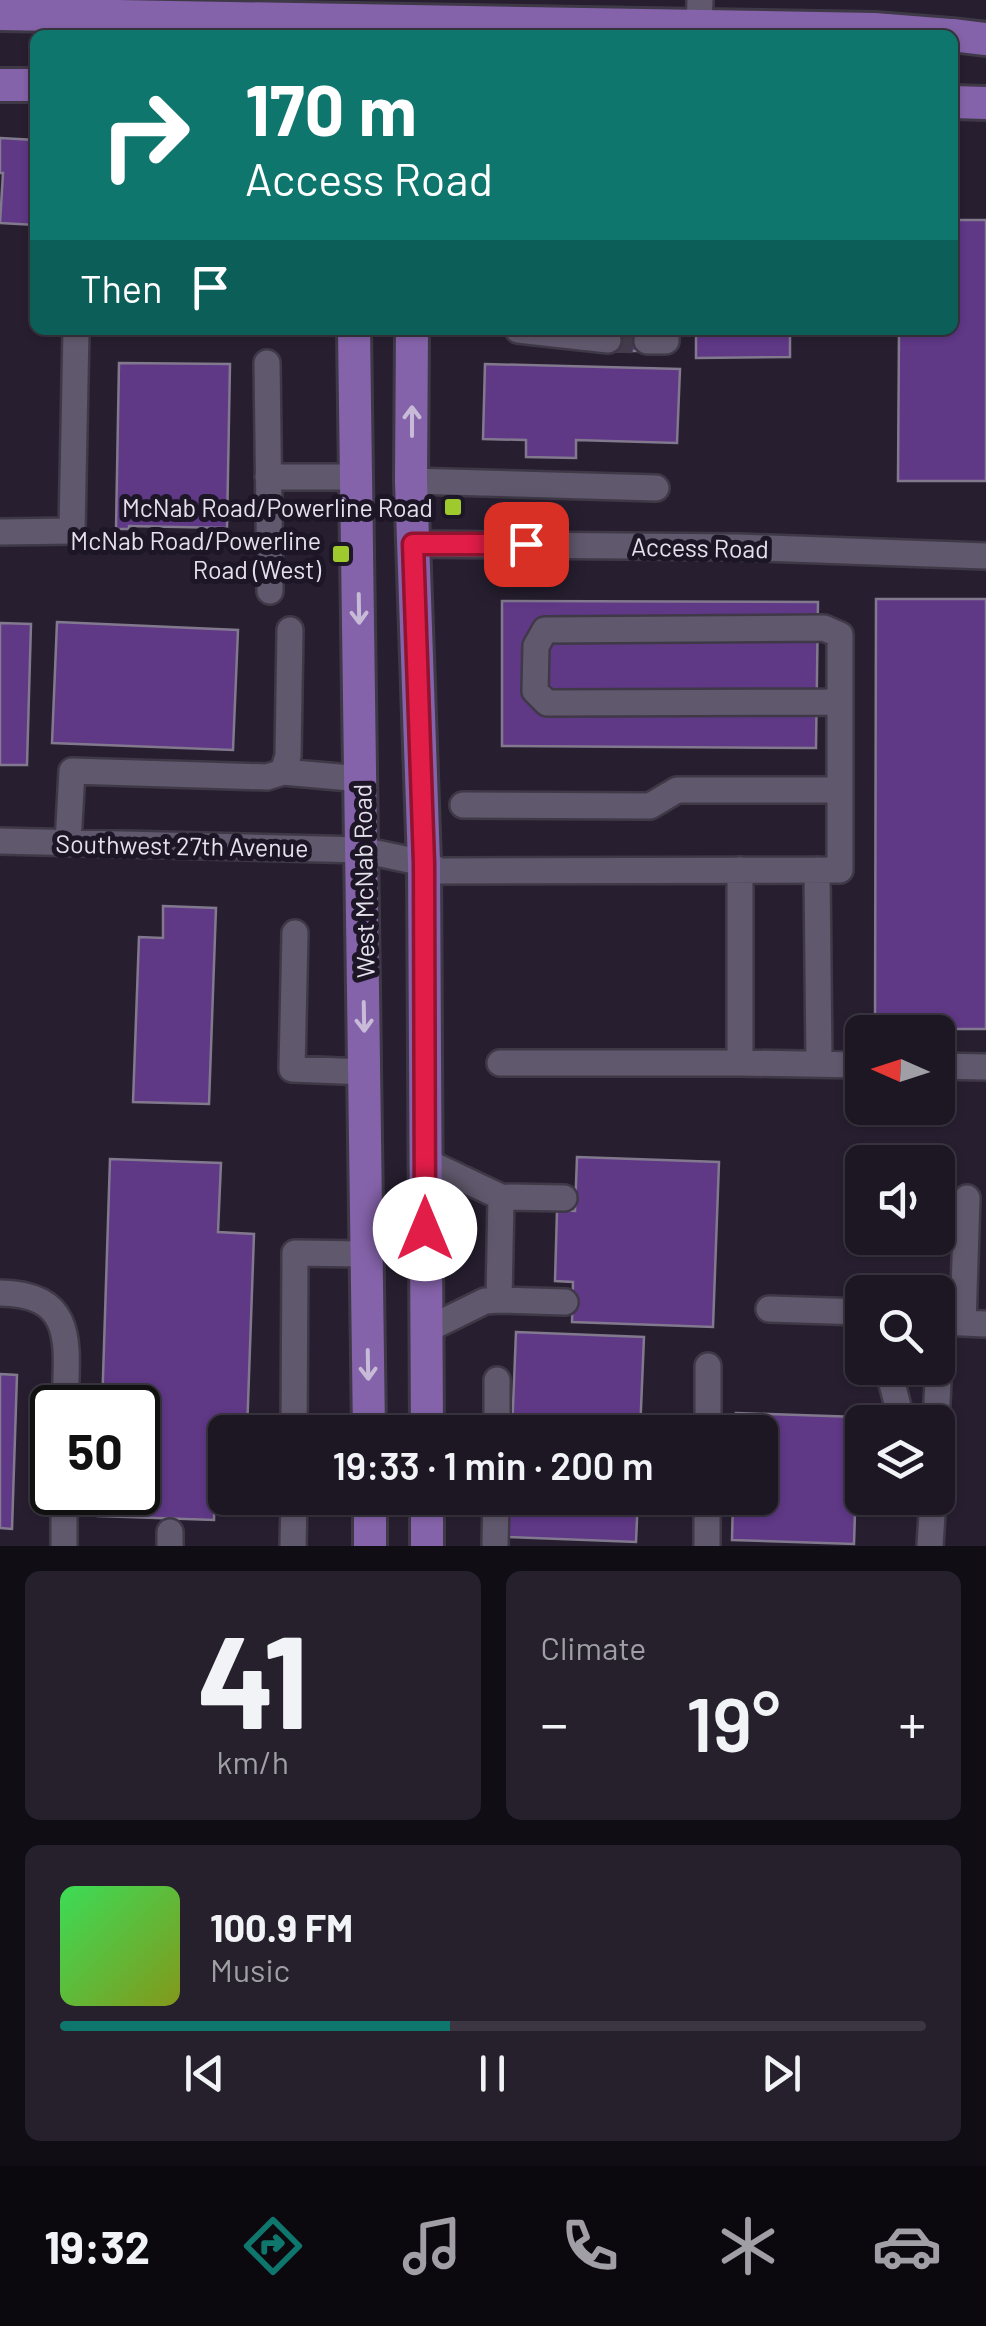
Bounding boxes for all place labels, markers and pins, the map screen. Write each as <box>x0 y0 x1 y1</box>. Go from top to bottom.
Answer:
place label: McNab Road/Powerline Road <box>122 492 433 522</box>
marker: McNab Road/Powerline Road <box>442 496 464 518</box>
pin <box>484 502 569 587</box>
place label: McNab Road/Powerline Road (West) <box>70 525 321 584</box>
marker: McNab Road/Powerline Road (West) <box>330 543 352 565</box>

